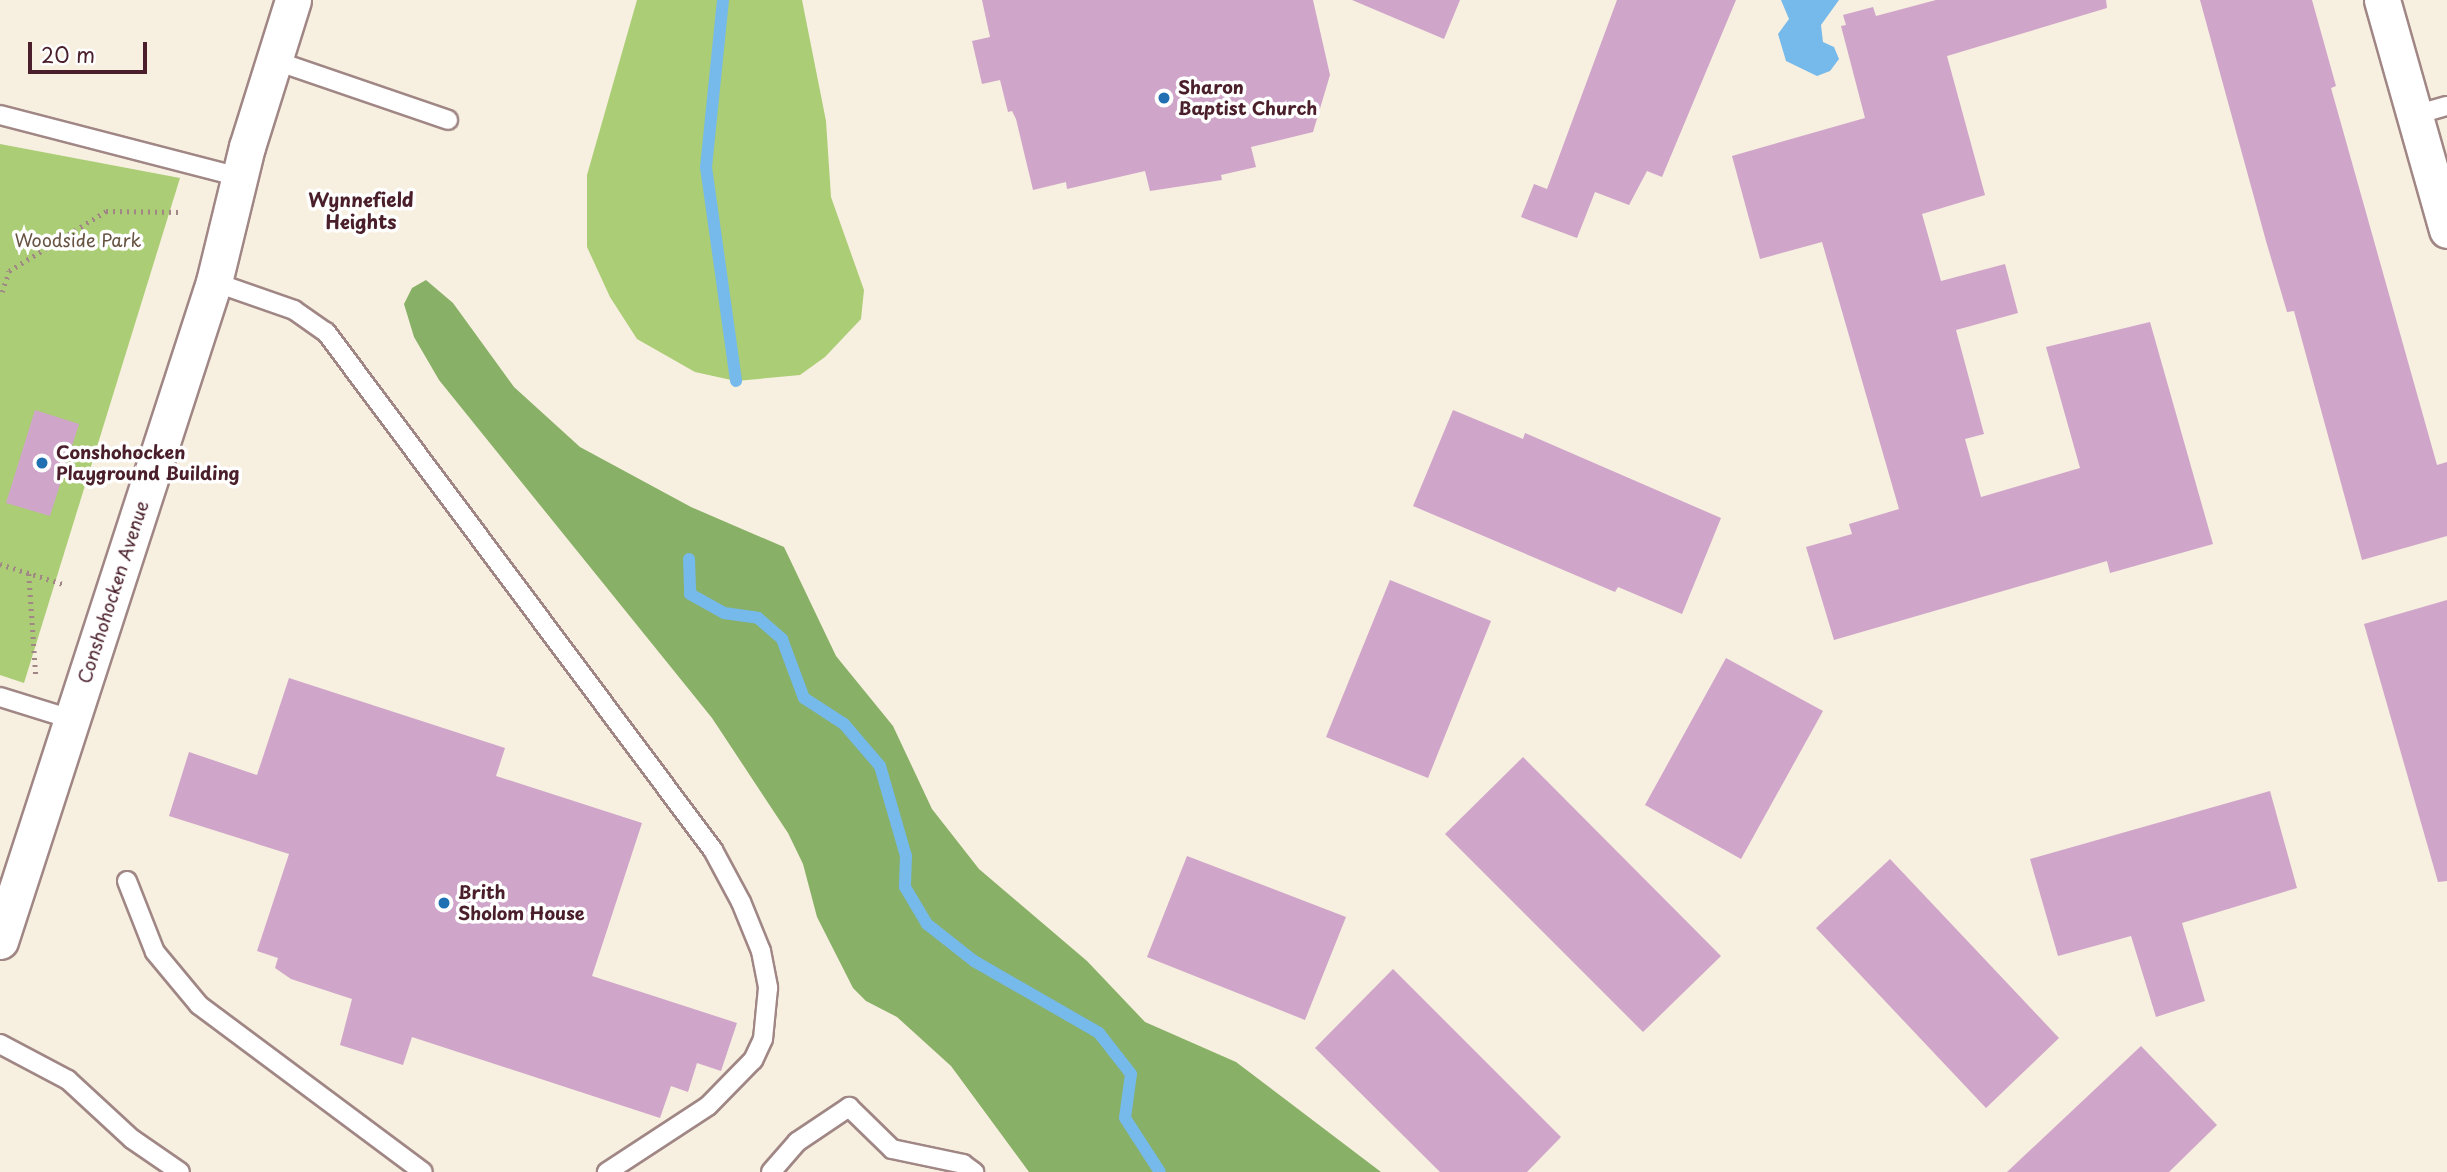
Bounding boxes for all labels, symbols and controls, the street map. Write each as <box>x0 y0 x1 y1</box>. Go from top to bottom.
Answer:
scale bar <box>32 28 150 72</box>
text: 20 m <box>41 38 95 70</box>
place label: Sharon Baptist Church <box>1178 77 1318 119</box>
marker: Sharon Baptist Church <box>1156 90 1172 106</box>
district label: Wynnefield Heights <box>308 189 414 233</box>
park label: Woodside Park <box>14 229 142 251</box>
place label: Conshohocken Playground Building <box>56 442 239 484</box>
marker: Conshohocken Playground Building <box>34 455 50 471</box>
street label: Conshohocken Avenue <box>73 497 153 687</box>
place label: Brith Sholom House <box>458 882 585 924</box>
marker: Brith Sholom House <box>436 895 452 911</box>

